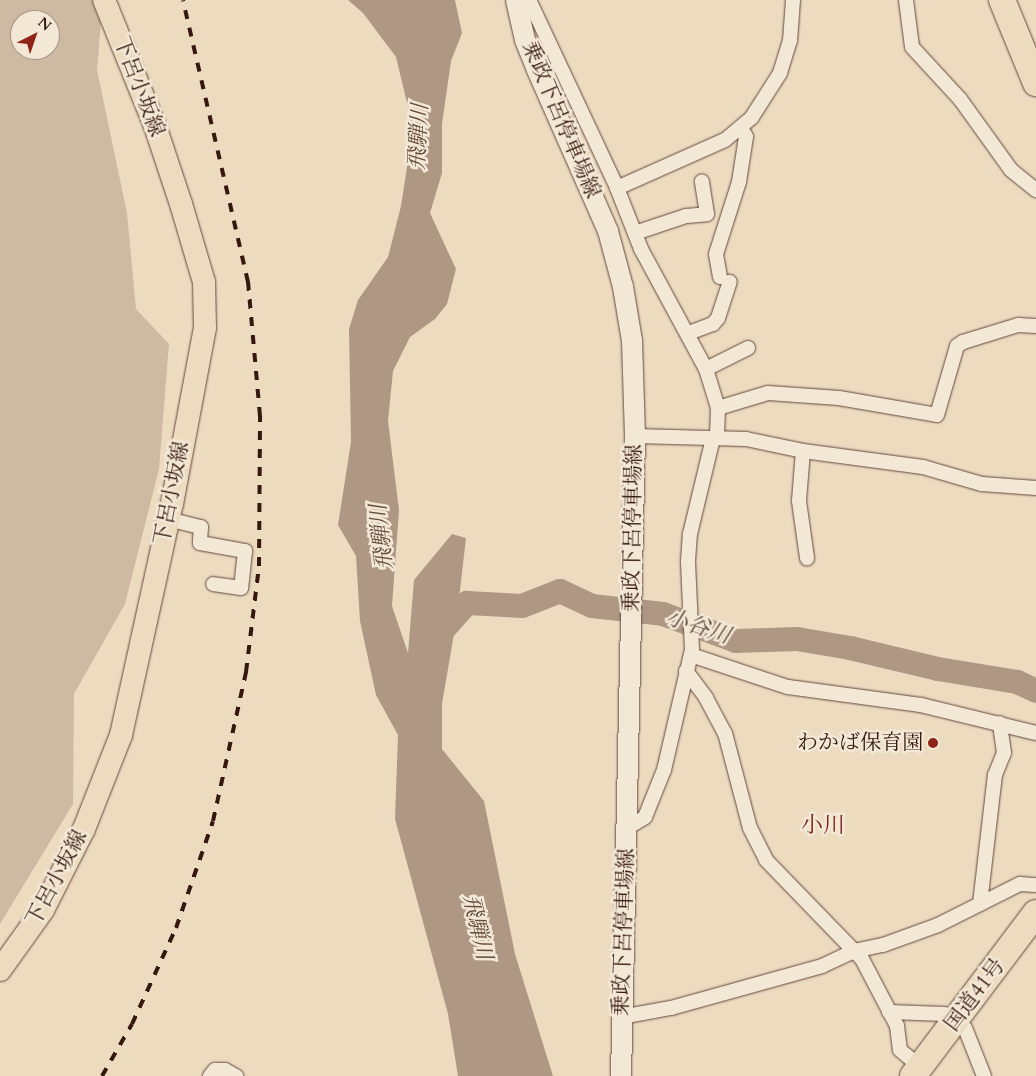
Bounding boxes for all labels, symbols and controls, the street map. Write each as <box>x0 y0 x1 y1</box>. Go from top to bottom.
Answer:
north arrow <box>10 10 60 60</box>
text: N <box>34 13 55 35</box>
street label: 下呂小坂線 <box>108 33 170 141</box>
street label: 乗政下呂停車場線 <box>517 38 605 202</box>
water label: 飛騨川 <box>404 103 434 171</box>
street label: 下呂小坂線 <box>150 439 194 547</box>
street label: 乗政下呂停車場線 <box>619 444 647 612</box>
water label: 飛騨川 <box>365 503 399 571</box>
water label: 小谷川 <box>663 604 733 650</box>
place label: わかば保育園 <box>797 730 923 756</box>
marker: わかば保育園 <box>927 737 939 749</box>
district label: 小川 <box>801 813 845 839</box>
street label: 下呂小坂線 <box>21 826 93 930</box>
street label: 乗政下呂停車場線 <box>608 848 640 1016</box>
water label: 飛騨川 <box>457 892 497 962</box>
street label: 国道41号 <box>940 954 1010 1036</box>

